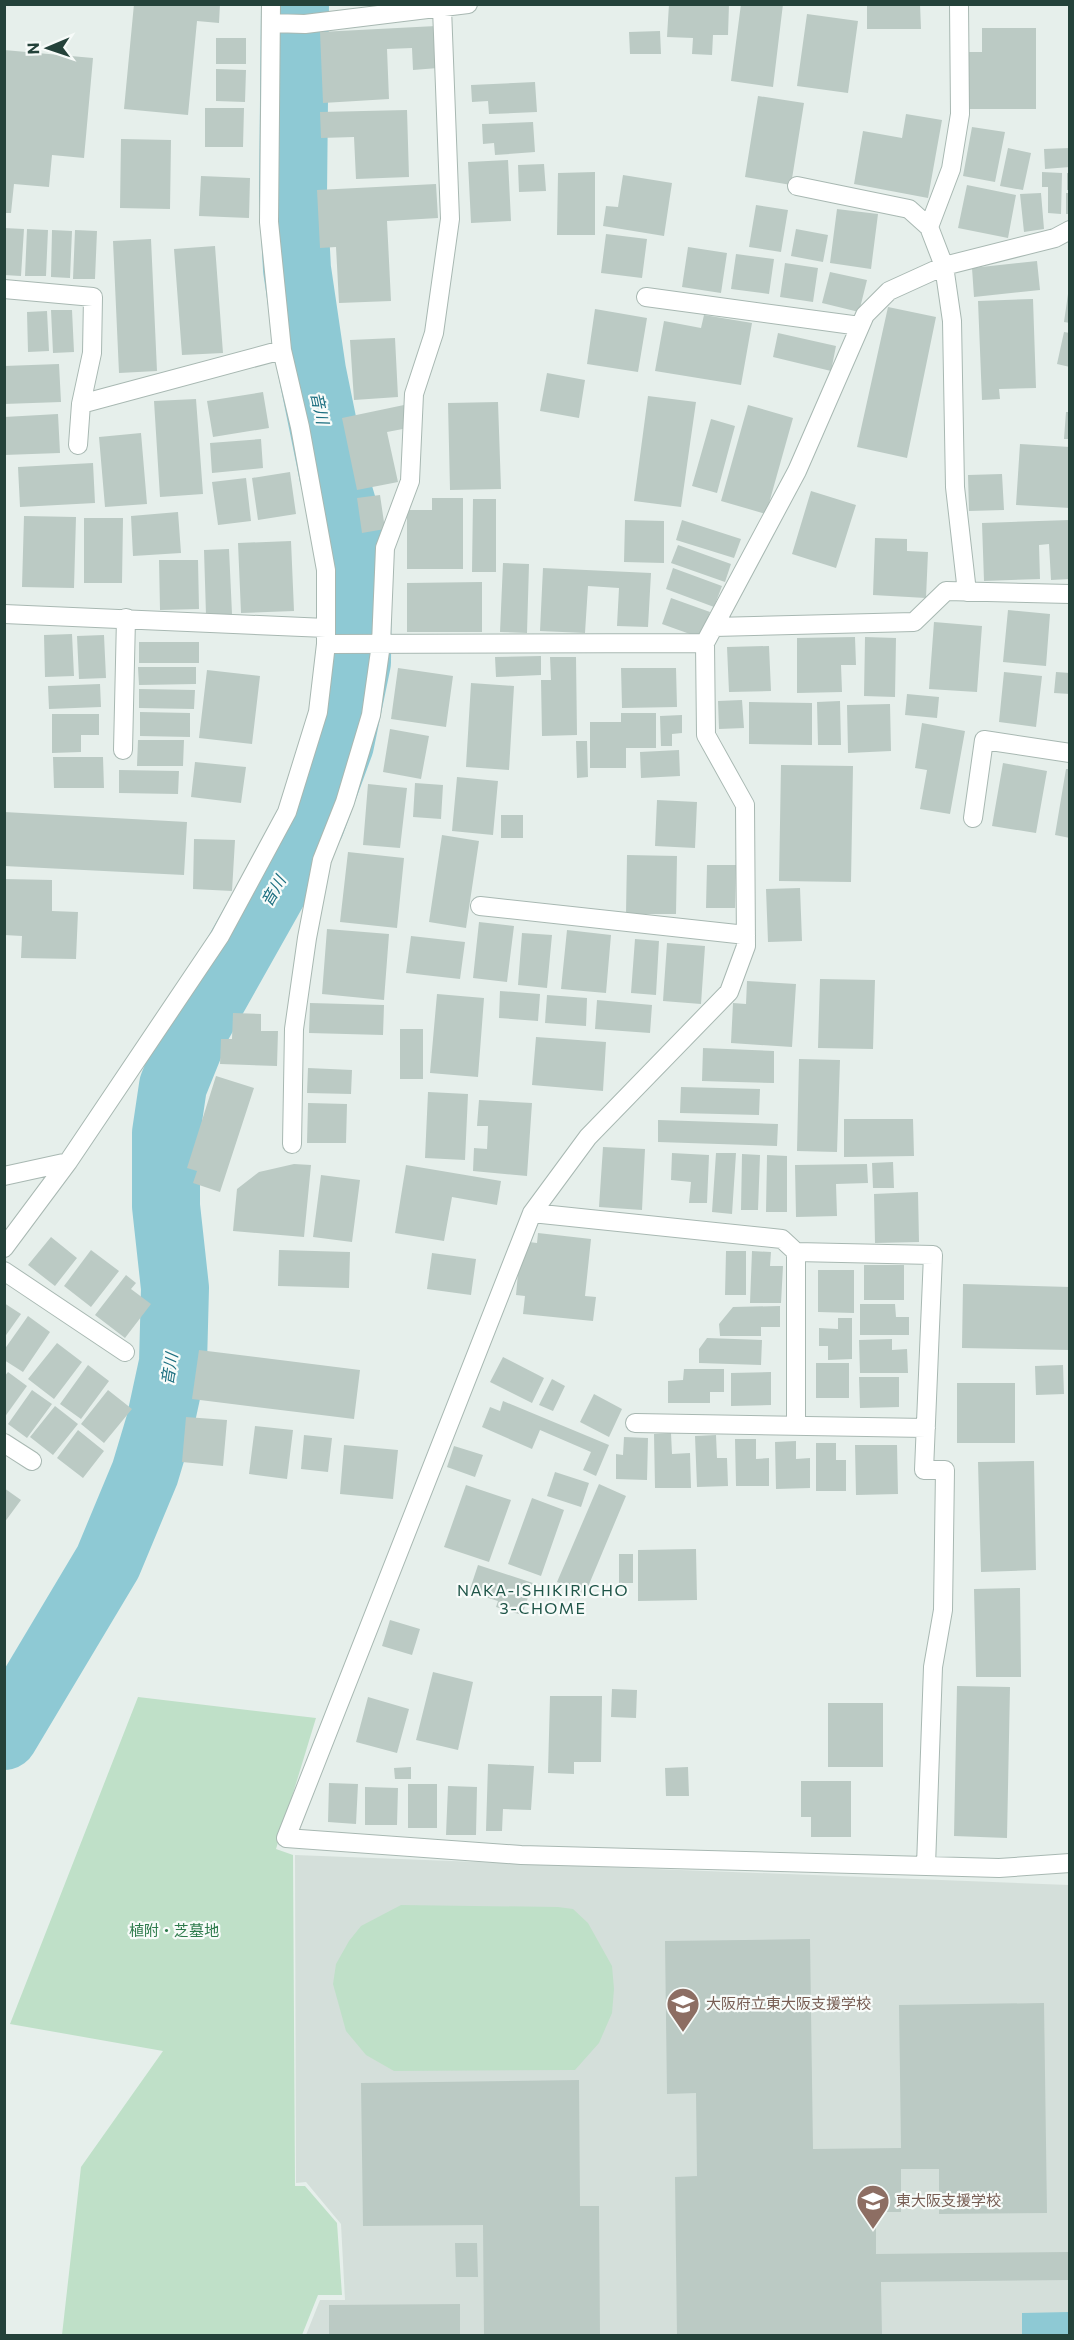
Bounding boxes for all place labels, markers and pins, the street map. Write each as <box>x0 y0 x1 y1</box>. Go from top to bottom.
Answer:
school or university icon: 大阪府立東大阪支援学校 <box>665 1986 701 2033</box>
place label: 大阪府立東大阪支援学校 <box>706 1994 871 2012</box>
school or university icon: 東大阪支援学校 <box>855 2183 891 2230</box>
place label: 東大阪支援学校 <box>896 2191 1001 2209</box>

